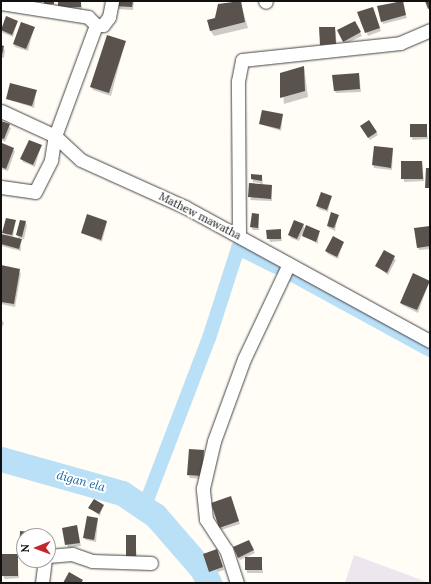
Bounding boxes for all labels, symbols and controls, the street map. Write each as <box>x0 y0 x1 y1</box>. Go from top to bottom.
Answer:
street label: Mathew mawatha <box>157 190 243 242</box>
water label: digan ela <box>55 468 107 494</box>
north arrow <box>16 528 56 568</box>
text: N <box>18 544 32 553</box>

